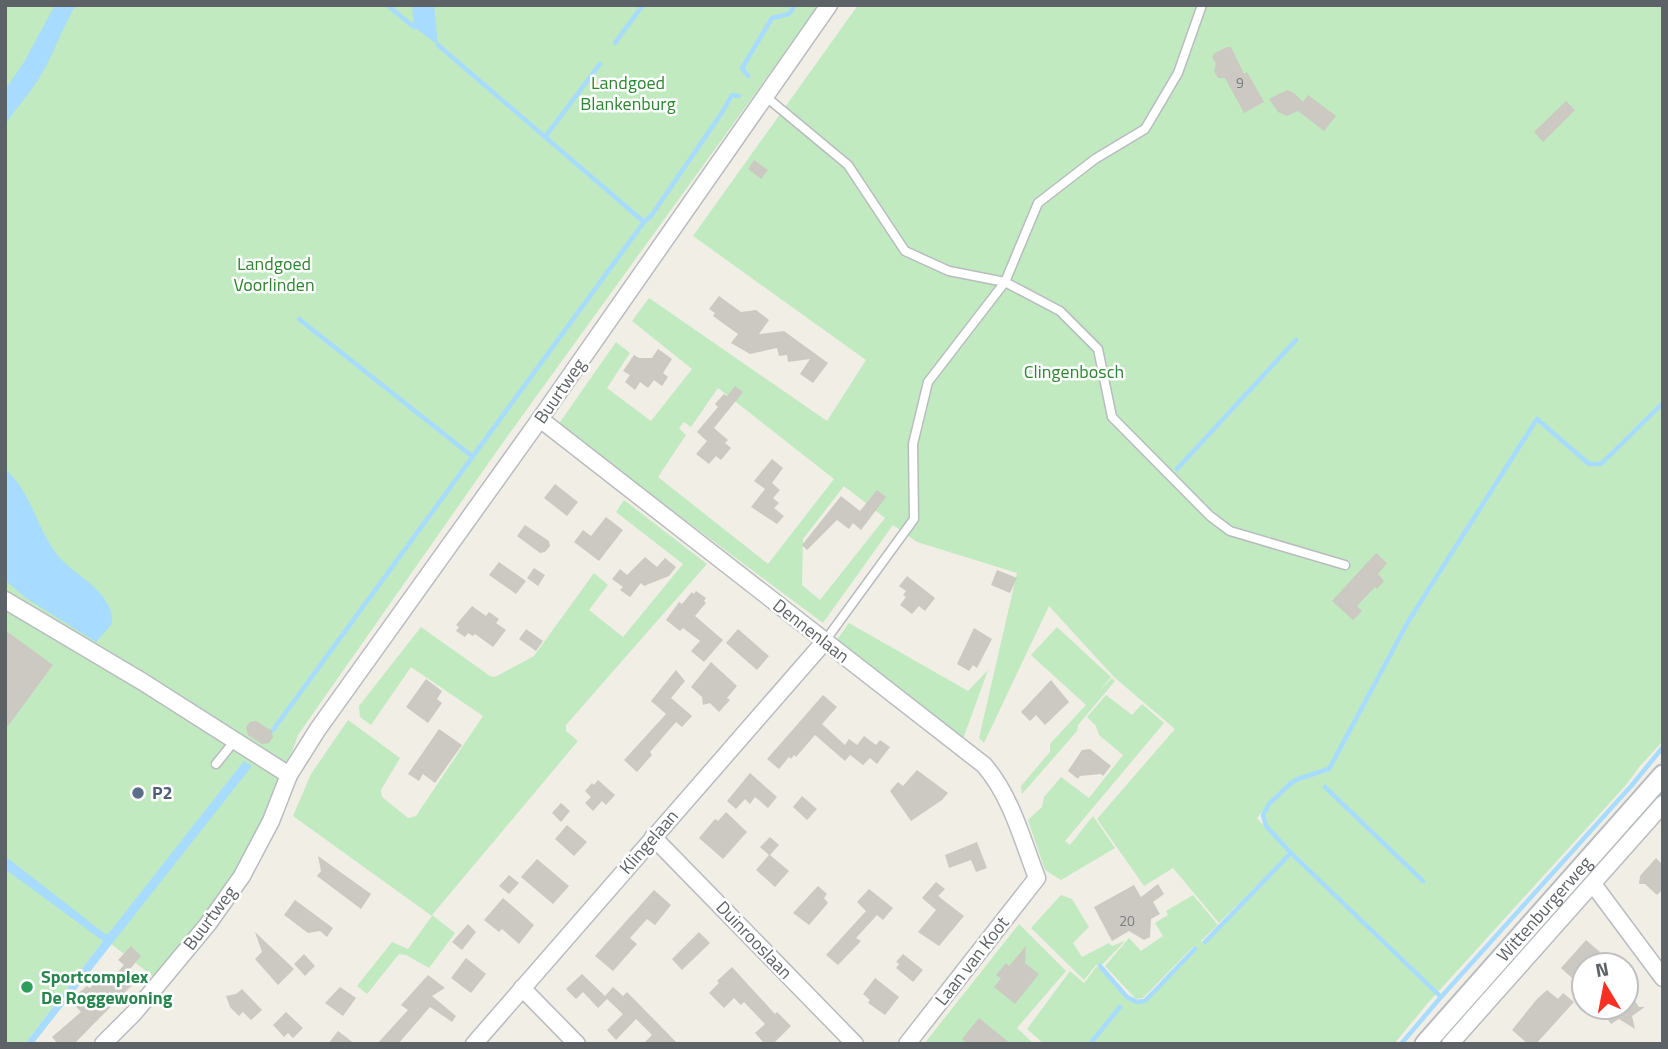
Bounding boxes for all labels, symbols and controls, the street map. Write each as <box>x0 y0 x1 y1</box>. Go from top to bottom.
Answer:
park label: Landgoed Blankenburg <box>580 69 676 117</box>
house number: 9 <box>1236 72 1244 93</box>
park label: Landgoed Voorlinden <box>233 250 315 298</box>
street label: Buurtweg <box>527 352 592 429</box>
park label: Clingenbosch <box>1024 358 1124 385</box>
street label: Dennenlaan <box>767 592 855 669</box>
place label: P2 <box>152 779 173 806</box>
marker: P2 <box>130 785 146 801</box>
street label: Klingelaan <box>613 803 684 880</box>
street label: Wittenburgerweg <box>1490 850 1598 968</box>
street label: Buurtweg <box>176 880 243 956</box>
street label: Duinrooslaan <box>710 894 799 985</box>
street label: Laan van Koot <box>928 910 1015 1011</box>
house number: 20 <box>1119 910 1135 931</box>
north arrow <box>1570 951 1640 1021</box>
text: N <box>1593 953 1611 984</box>
place label: Sportcomplex De Roggewoning <box>41 963 173 1011</box>
marker: Sportcomplex De Roggewoning <box>19 979 35 995</box>

